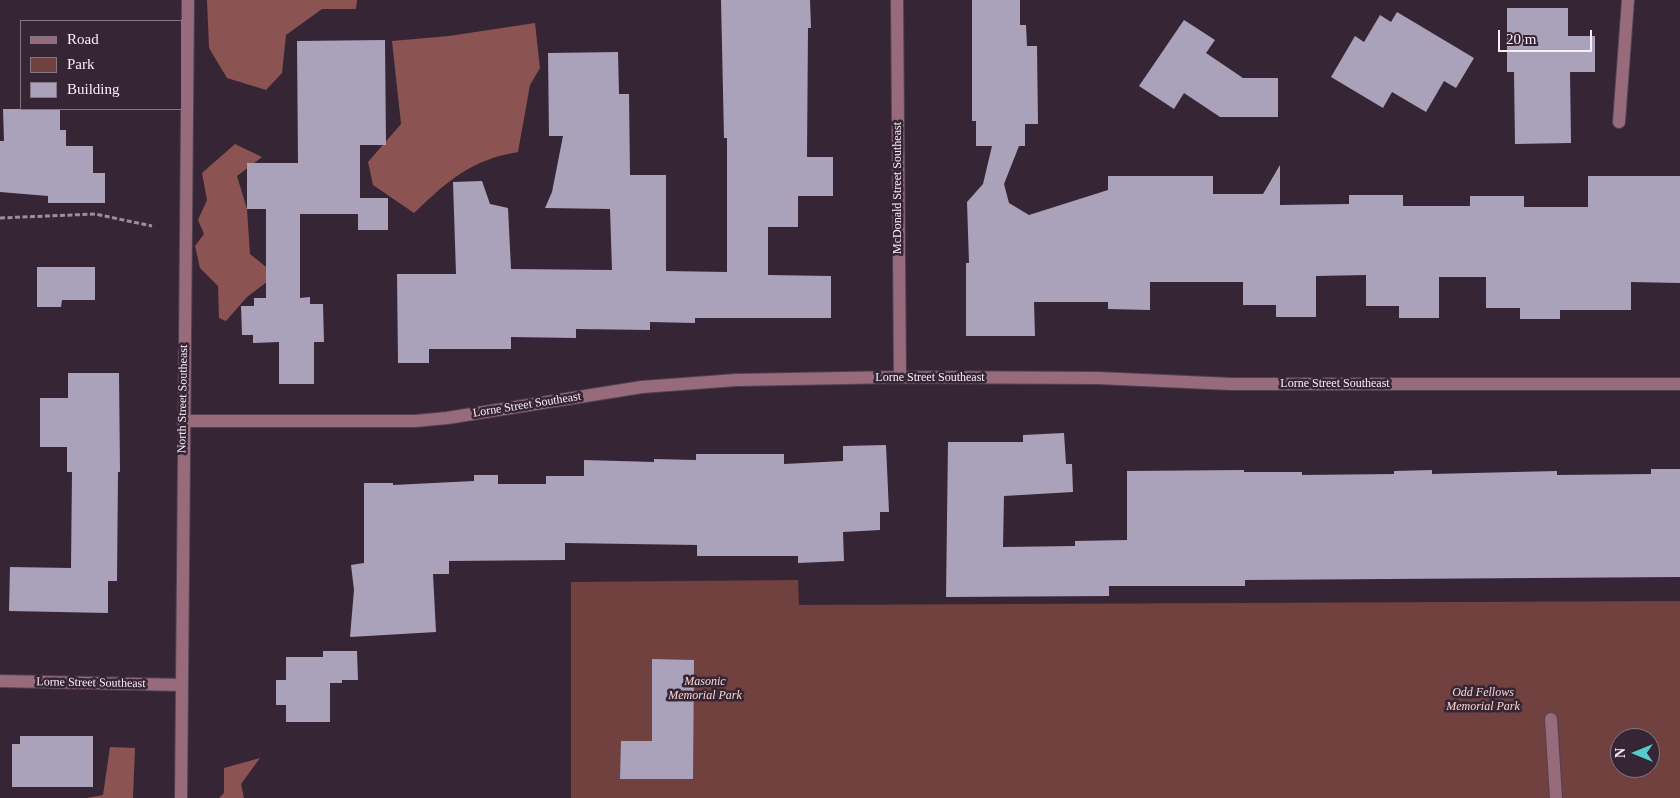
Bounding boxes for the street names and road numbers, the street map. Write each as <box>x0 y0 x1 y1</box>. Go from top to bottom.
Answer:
street label: McDonald Street Southeast <box>891 122 905 254</box>
street label: North Street Southeast <box>175 345 191 453</box>
street label: Lorne Street Southeast <box>875 371 985 385</box>
street label: Lorne Street Southeast <box>1280 377 1390 391</box>
street label: Lorne Street Southeast <box>472 389 582 421</box>
street label: Lorne Street Southeast <box>36 675 146 691</box>

